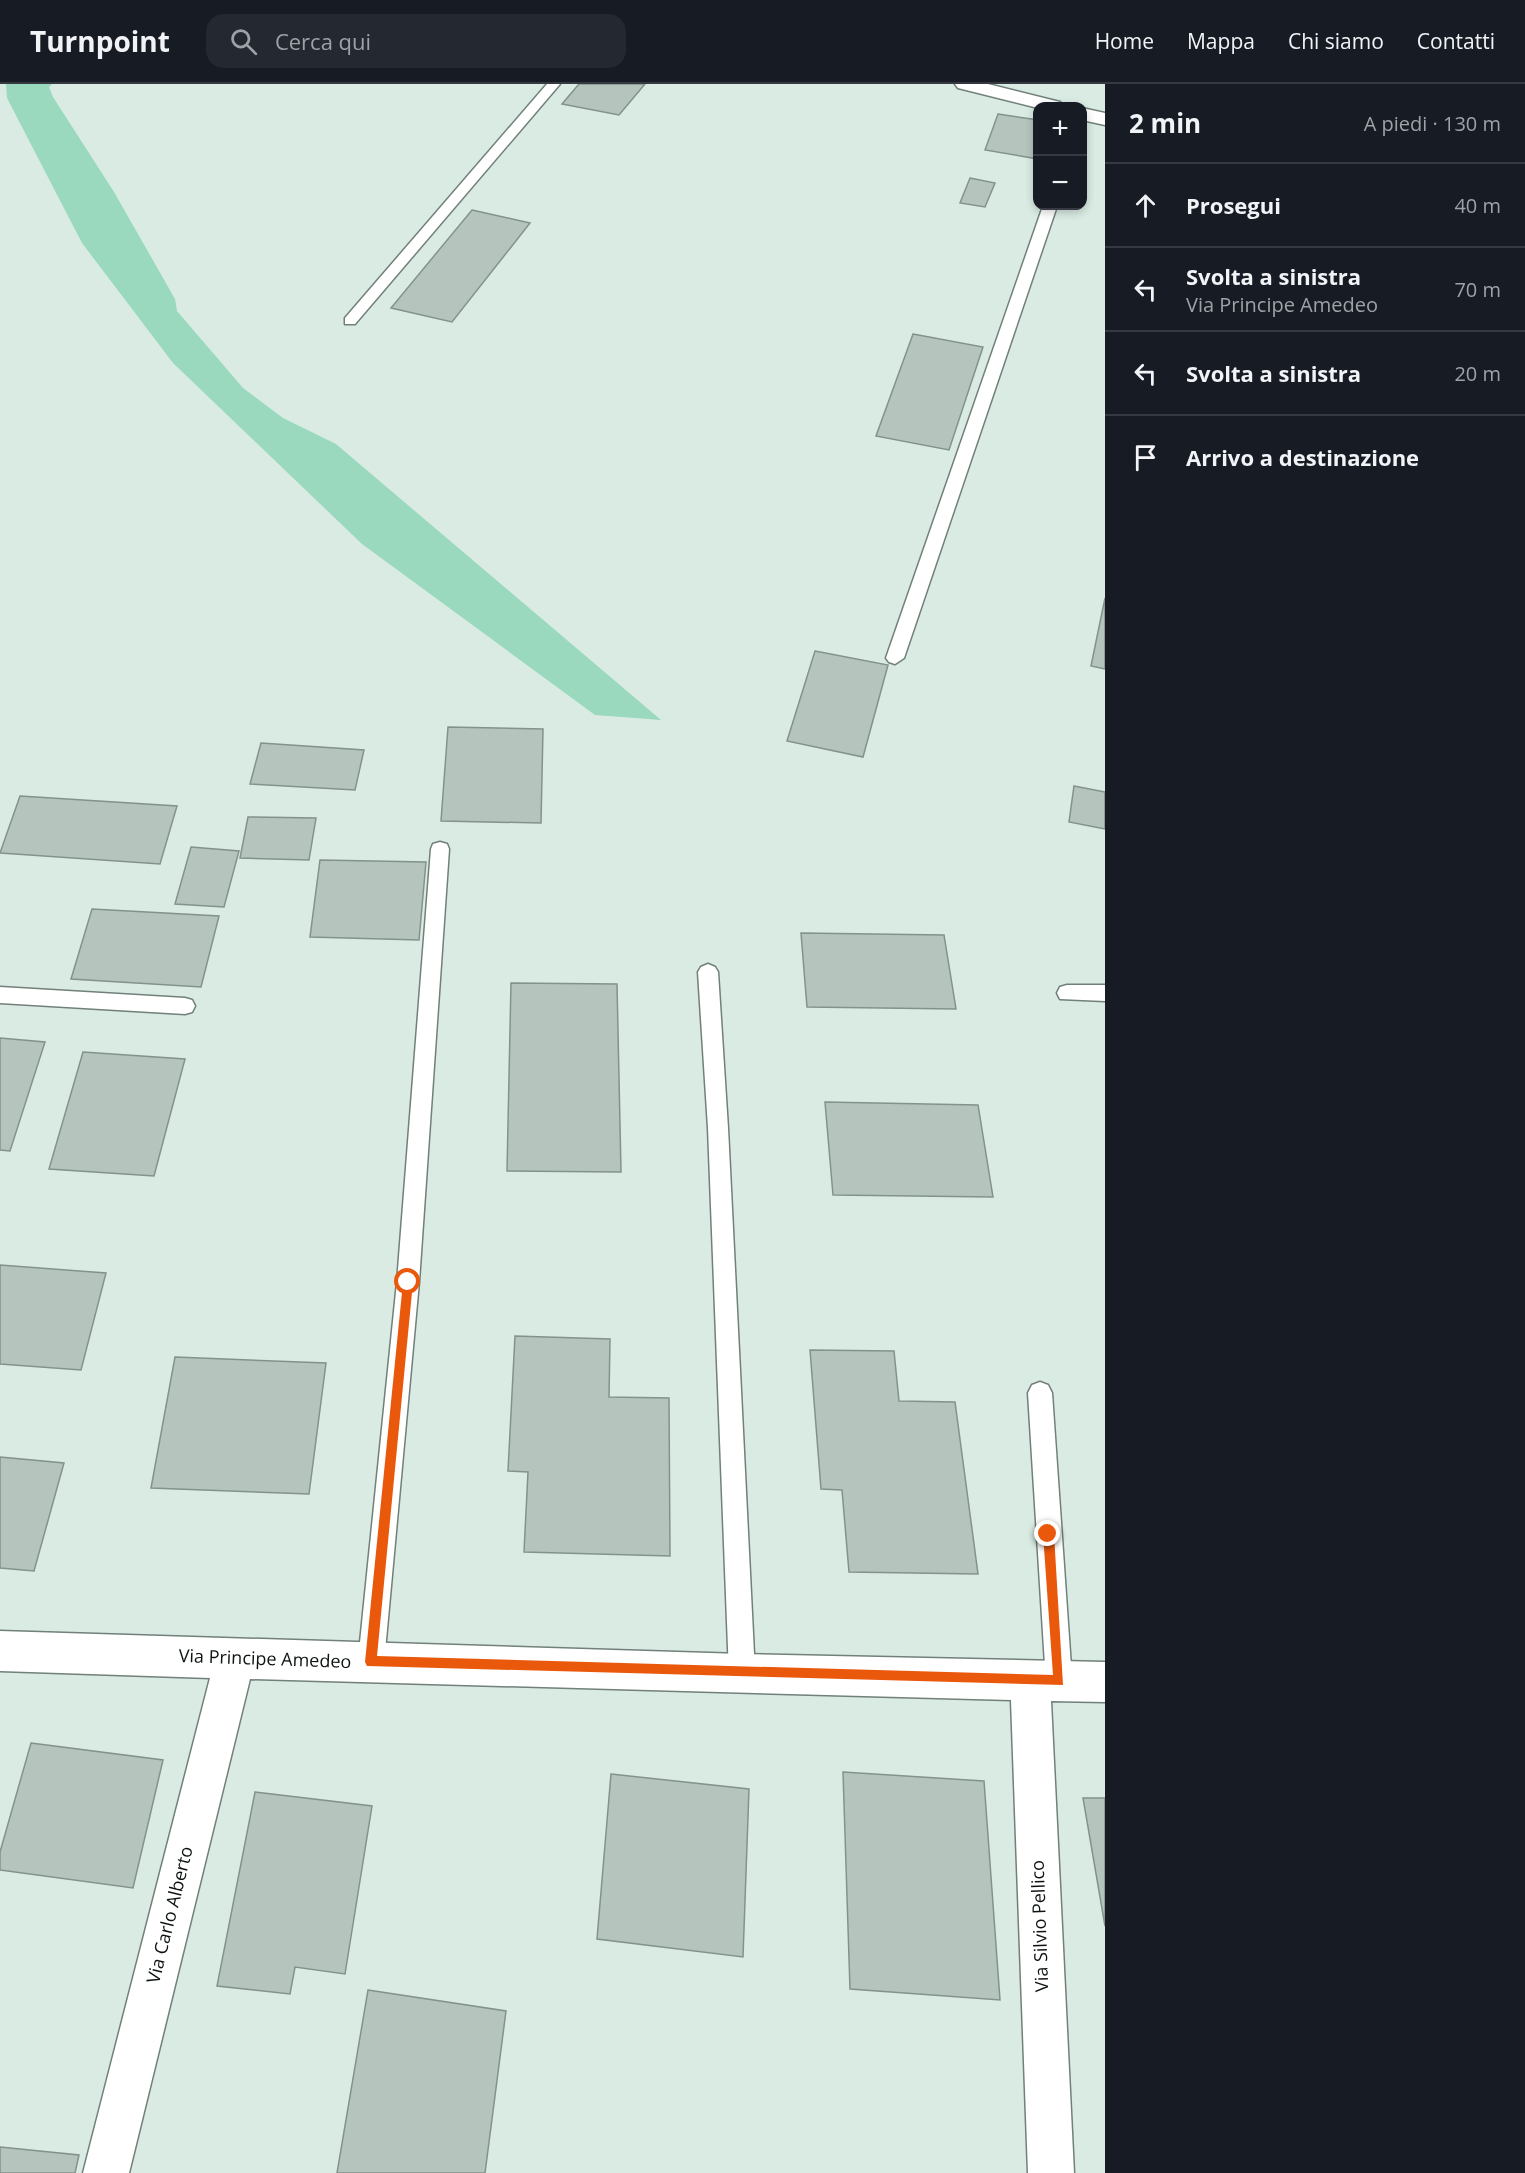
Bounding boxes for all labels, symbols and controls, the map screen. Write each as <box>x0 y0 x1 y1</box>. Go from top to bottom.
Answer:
search box <box>206 14 626 68</box>
text: Turnpoint <box>30 22 170 60</box>
icon: search <box>227 25 260 58</box>
text: Cerca qui <box>275 26 371 56</box>
text: Home <box>1095 27 1154 55</box>
text: Mappa <box>1187 27 1255 55</box>
text: Chi siamo <box>1288 27 1384 55</box>
text: Contatti <box>1417 27 1495 55</box>
map controls <box>1033 102 1087 210</box>
button: + <box>1033 102 1087 156</box>
text: 2 min <box>1129 105 1201 141</box>
text: A piedi · 130 m <box>1364 110 1501 137</box>
button: − <box>1033 156 1087 210</box>
icon: ahead <box>1129 189 1162 222</box>
text: Prosegui <box>1186 190 1281 220</box>
text: 40 m <box>1454 192 1501 219</box>
text: Svolta a sinistra <box>1186 261 1361 291</box>
icon: left <box>1129 273 1162 306</box>
text: 70 m <box>1454 276 1501 303</box>
text: Via Principe Amedeo <box>1186 291 1378 318</box>
icon: left <box>1129 357 1162 390</box>
text: Svolta a sinistra <box>1186 358 1361 388</box>
text: 20 m <box>1454 360 1501 387</box>
icon: arrive <box>1129 441 1162 474</box>
text: Arrivo a destinazione <box>1186 442 1419 472</box>
route start <box>394 1268 420 1294</box>
route end <box>1034 1520 1060 1546</box>
street label: Via Principe Amedeo <box>178 1643 352 1673</box>
street label: Via Carlo Alberto <box>140 1844 198 1986</box>
street label: Via Silvio Pellico <box>1025 1860 1053 1992</box>

